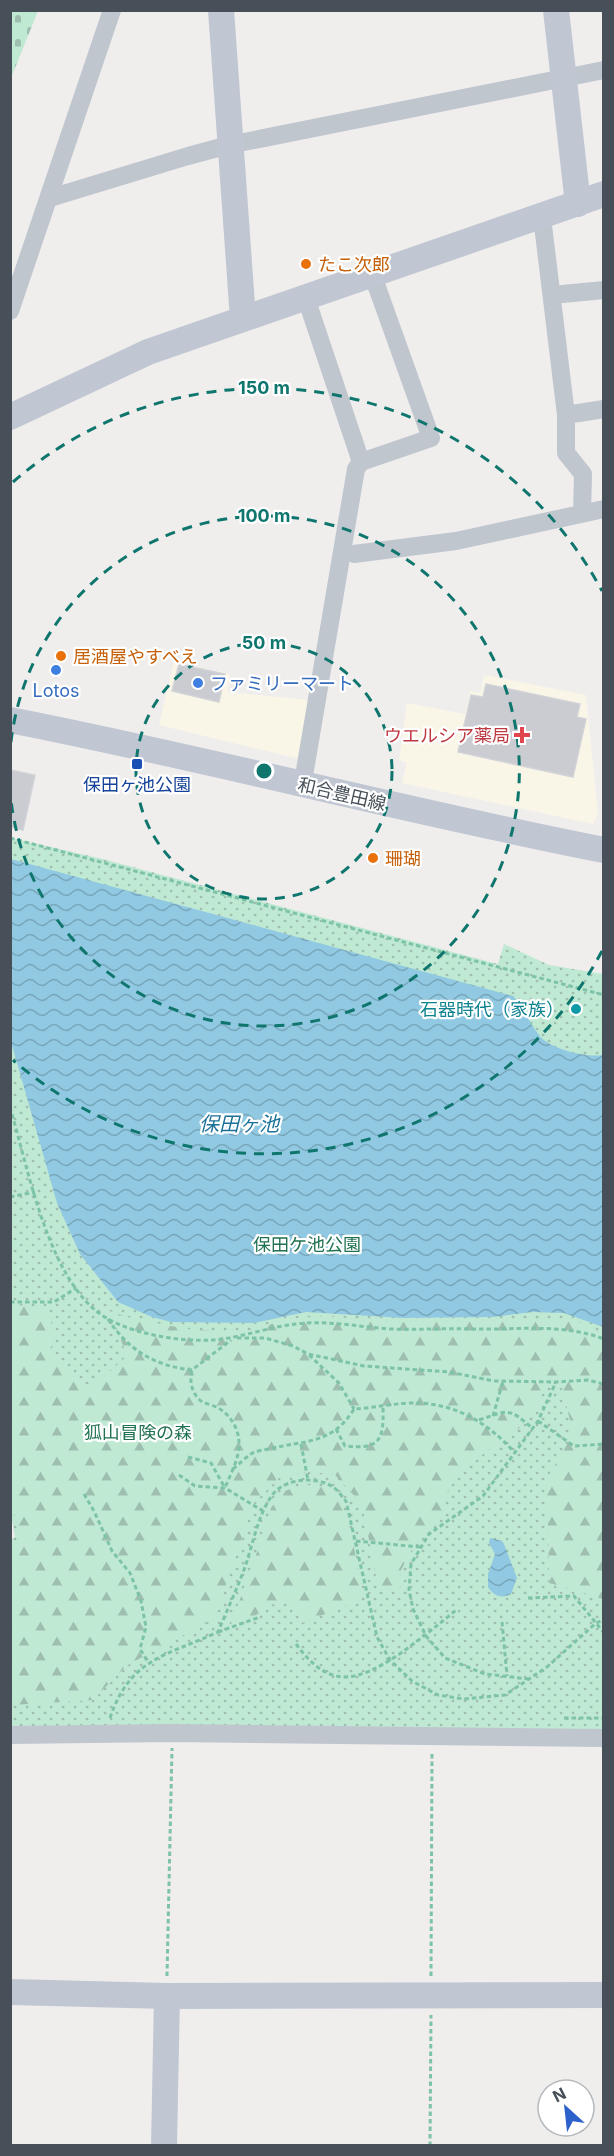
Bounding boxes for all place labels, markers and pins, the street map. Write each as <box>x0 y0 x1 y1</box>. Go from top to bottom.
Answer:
place label: たこ次郎 <box>318 254 390 275</box>
marker: たこ次郎 <box>299 257 313 271</box>
place label: 居酒屋やすべえ <box>73 646 198 667</box>
marker: 居酒屋やすべえ <box>54 649 68 663</box>
marker: Lotos <box>49 663 63 677</box>
place label: ファミリーマート <box>210 673 354 694</box>
marker: ファミリーマート <box>191 676 205 690</box>
place label: Lotos <box>33 680 79 701</box>
place label: ウエルシア薬局 <box>384 725 510 746</box>
marker: ウエルシア薬局 <box>515 728 529 742</box>
marker: 保田ヶ池公園 <box>130 757 144 771</box>
centre of rings <box>254 761 274 781</box>
place label: 保田ヶ池公園 <box>83 774 191 795</box>
place label: 珊瑚 <box>385 848 421 869</box>
marker: 珊瑚 <box>366 851 380 865</box>
place label: 石器時代（家族） <box>420 999 564 1020</box>
marker: 石器時代（家族） <box>569 1002 583 1016</box>

